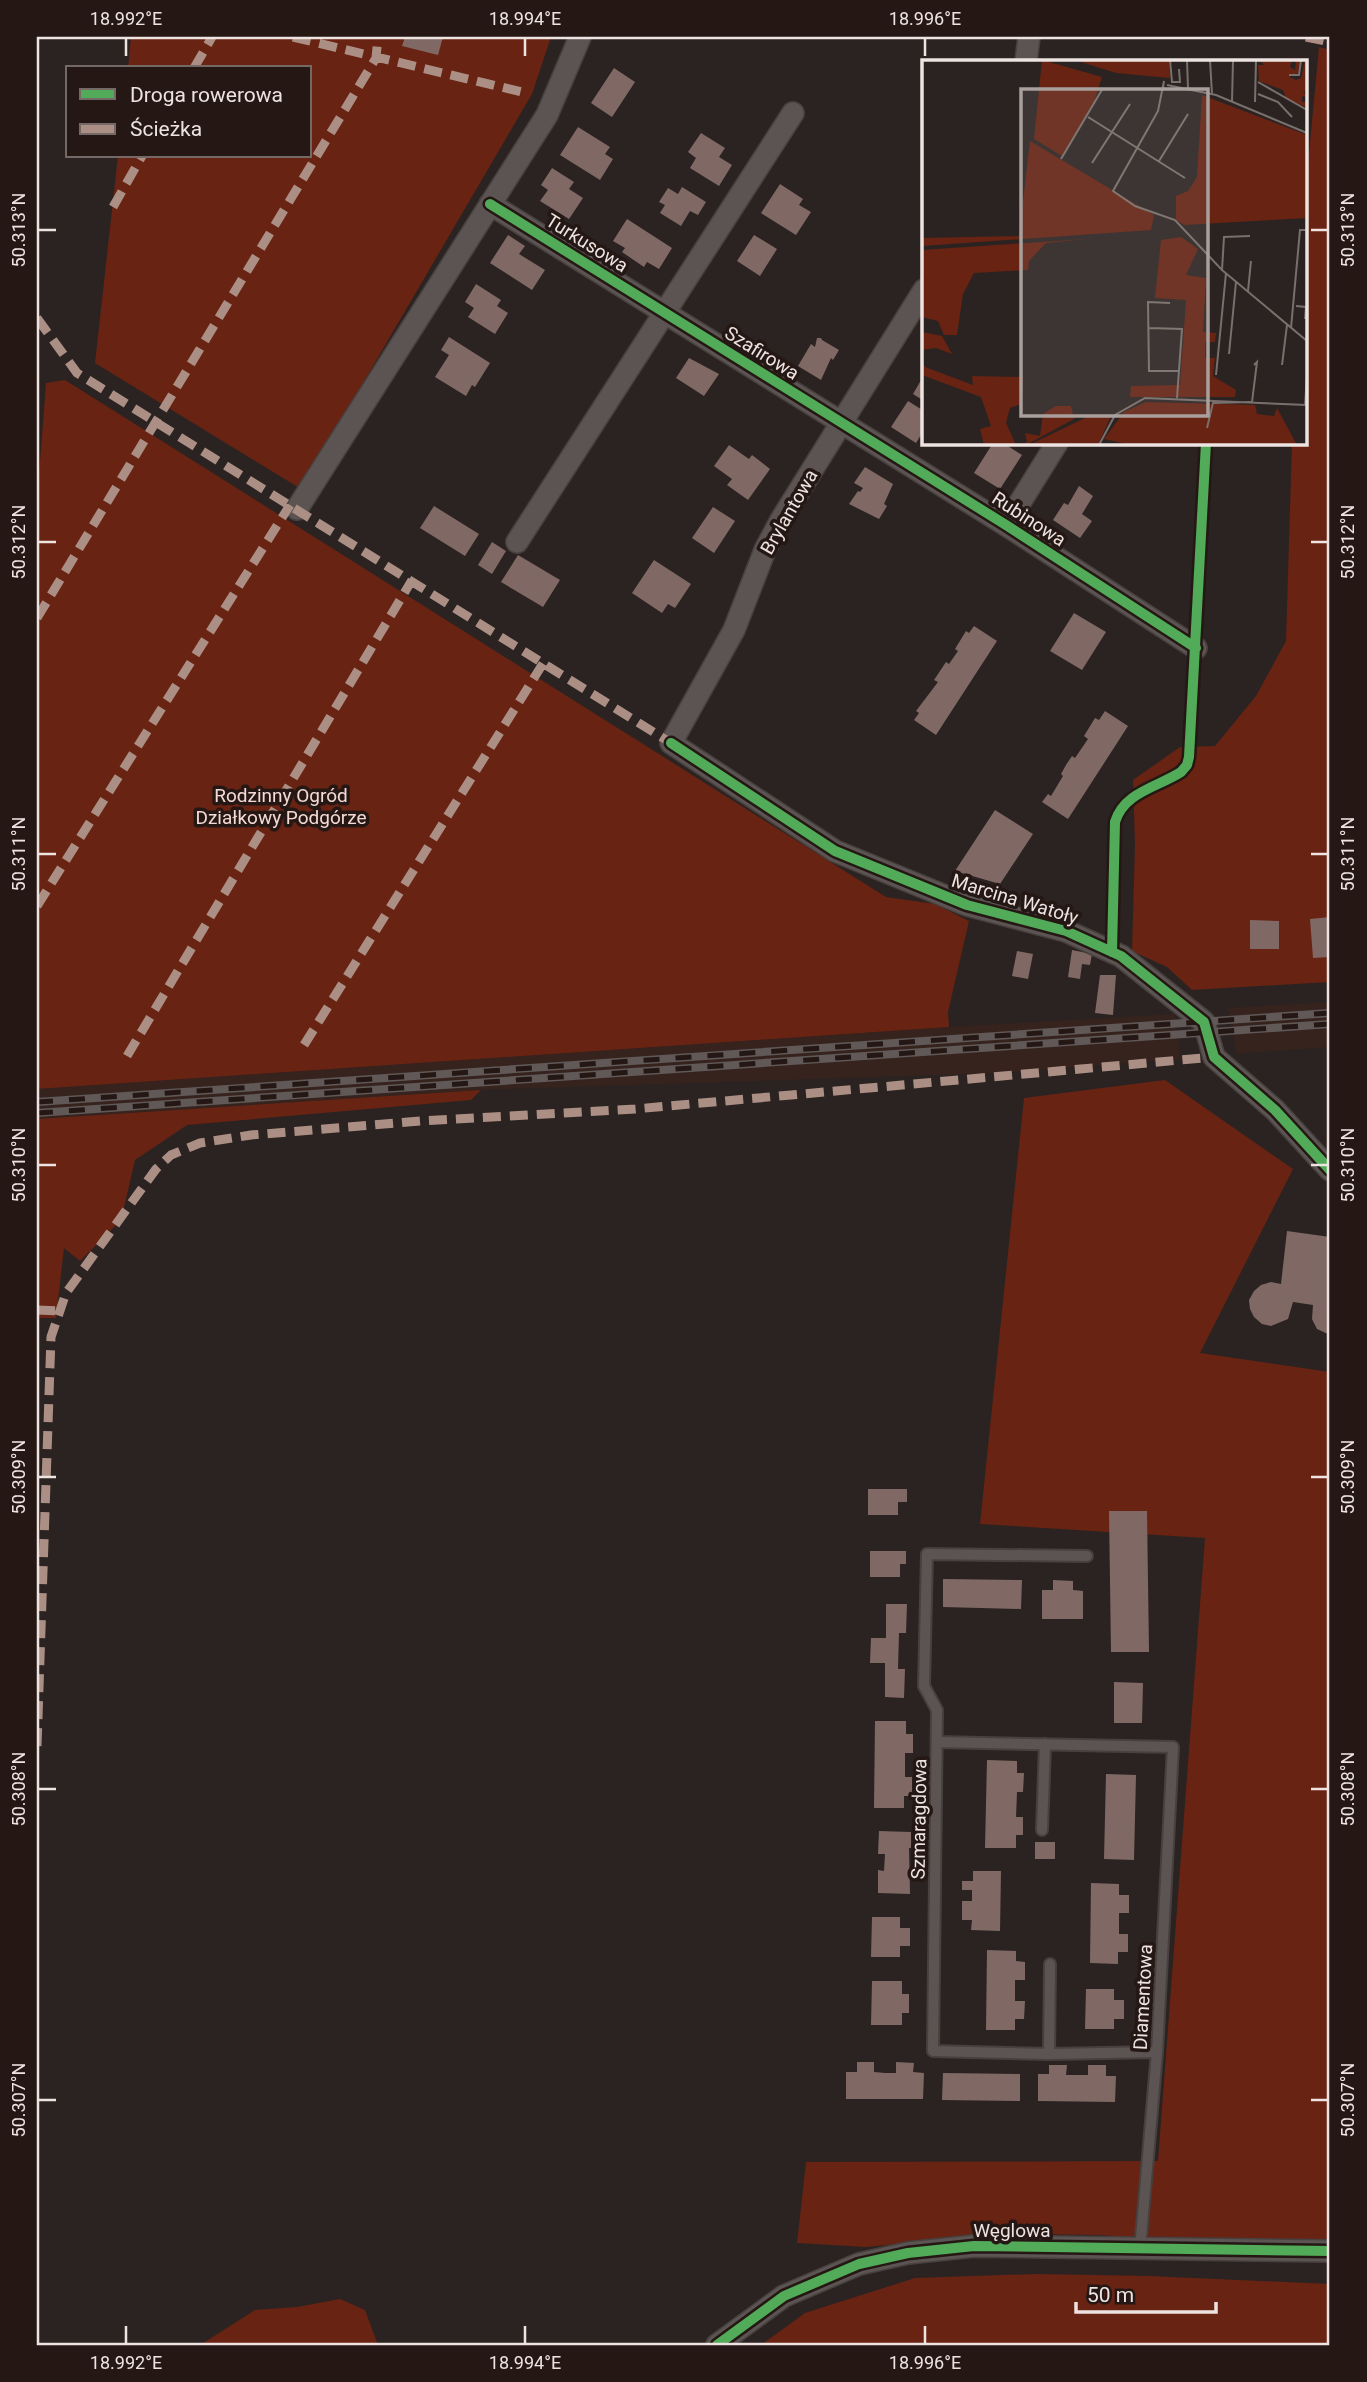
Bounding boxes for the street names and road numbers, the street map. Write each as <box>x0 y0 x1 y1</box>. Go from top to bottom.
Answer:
street label: Turkusowa <box>542 209 632 277</box>
street label: Szafirowa <box>721 321 803 385</box>
street label: Brylantowa <box>755 465 823 559</box>
street label: Rubinowa <box>988 487 1070 551</box>
street label: Marcina Watoły <box>949 869 1081 929</box>
street label: Szmaragdowa <box>906 1758 932 1880</box>
street label: Diamentowa <box>1129 1943 1157 2051</box>
street label: Węglowa <box>973 2219 1051 2242</box>

